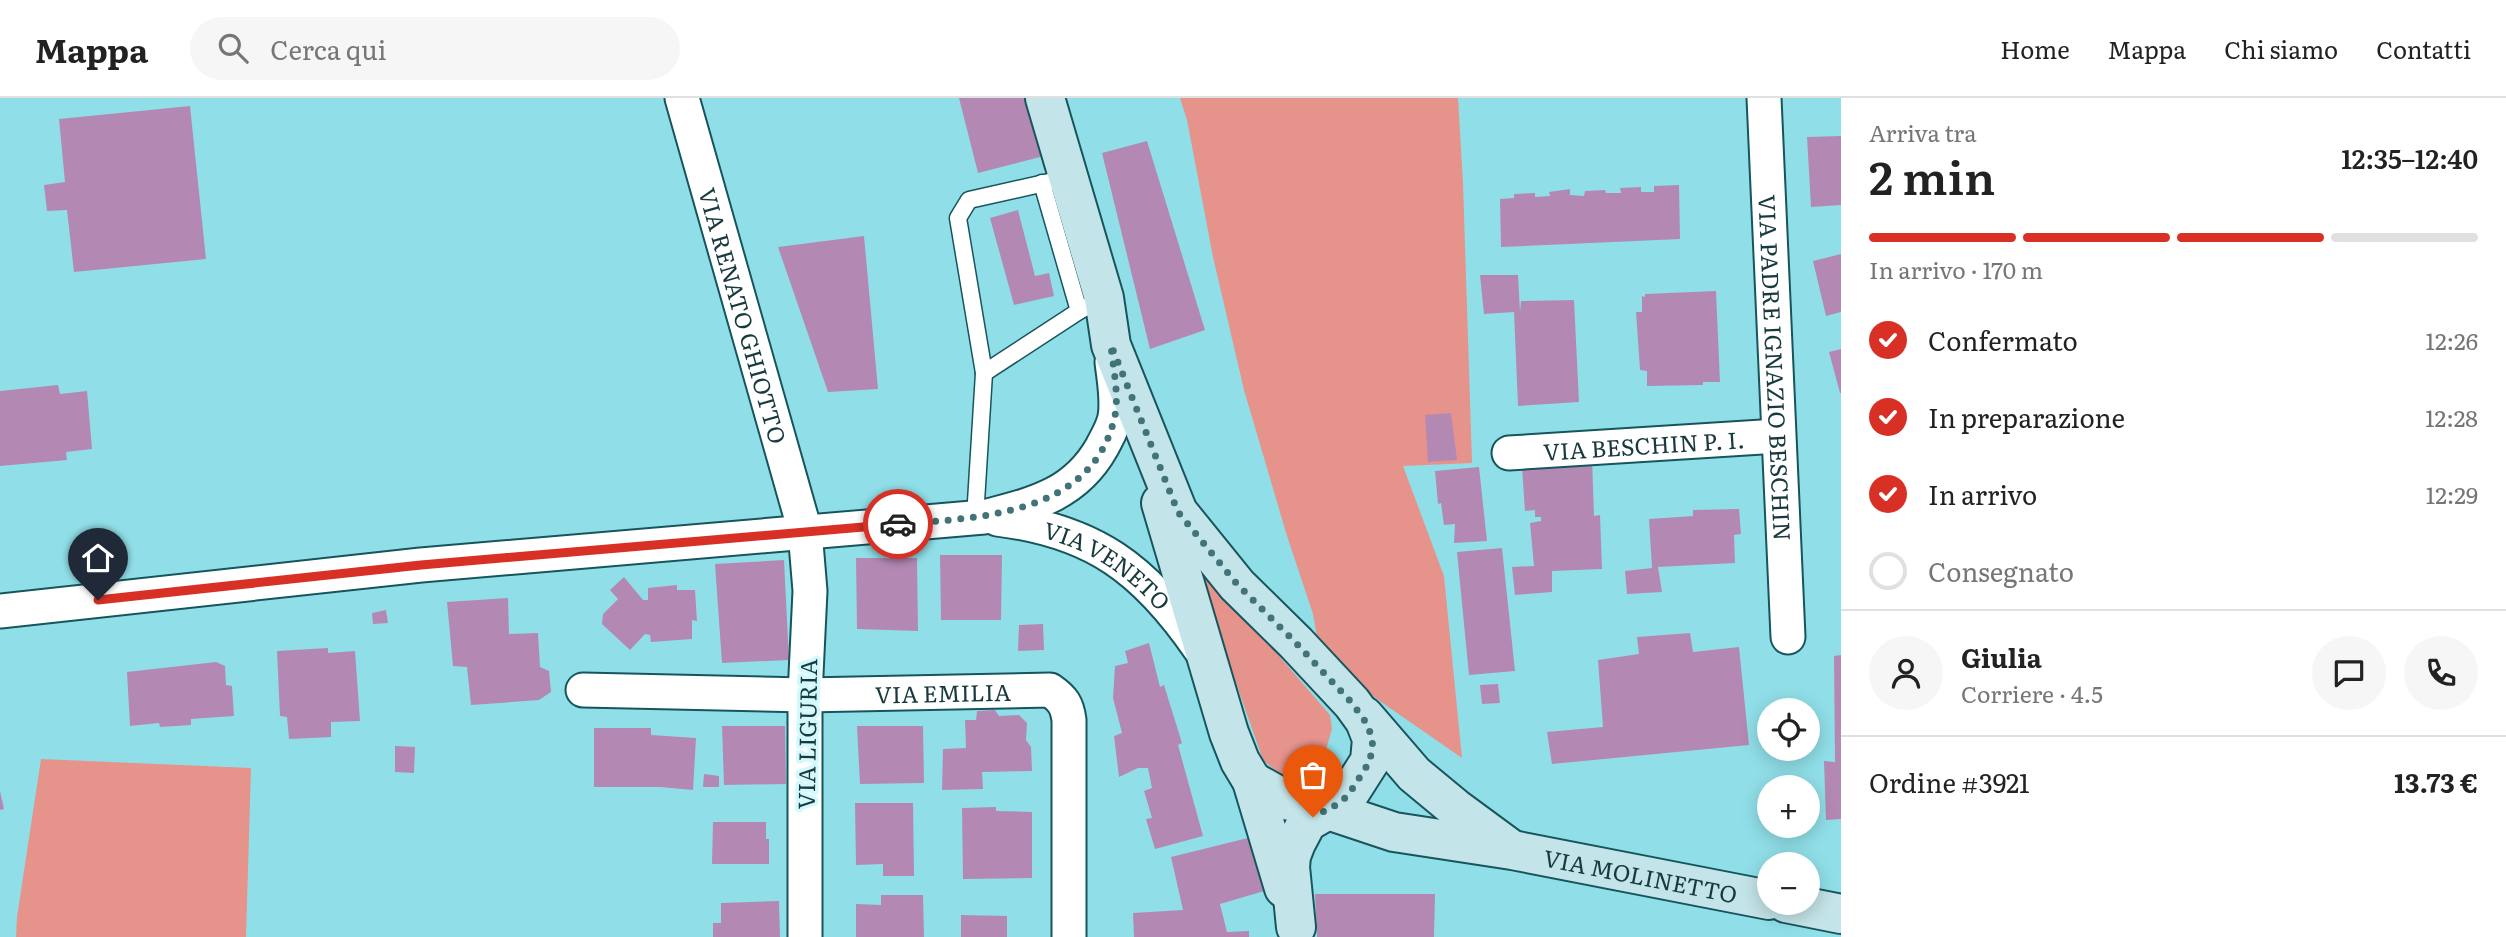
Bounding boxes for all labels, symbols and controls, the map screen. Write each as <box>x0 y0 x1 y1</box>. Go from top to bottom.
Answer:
search box <box>190 17 680 80</box>
text: Mappa <box>35 24 148 73</box>
icon: search <box>214 29 252 67</box>
text: Cerca qui <box>270 29 386 68</box>
text: Home <box>2000 31 2070 66</box>
text: Mappa <box>2108 31 2186 66</box>
text: Chi siamo <box>2224 31 2338 66</box>
text: Contatti <box>2376 31 2471 66</box>
text: Arriva tra <box>1869 115 1977 149</box>
text: 12:35–12:40 <box>2341 138 2478 177</box>
text: 2 min <box>1869 141 1995 209</box>
street label: VIA RENATO GHIOTTO <box>691 183 796 447</box>
street label: VIA PADRE IGNAZIO BESCHIN <box>1751 194 1801 542</box>
text: In arrivo · 170 m <box>1869 252 2043 286</box>
text: Confermato <box>1928 320 2078 359</box>
icon: check <box>1869 321 1907 359</box>
text: 12:26 <box>2426 323 2478 357</box>
text: In preparazione <box>1928 397 2125 436</box>
icon: check <box>1869 398 1907 436</box>
text: 12:28 <box>2425 400 2478 434</box>
street label: VIA BESCHIN P. I. <box>1542 421 1746 468</box>
text: In arrivo <box>1928 474 2037 513</box>
icon: check <box>1869 475 1907 513</box>
text: 12:29 <box>2426 477 2478 511</box>
courier <box>863 489 933 559</box>
icon: car <box>879 505 917 543</box>
street label: VIA VENETO <box>1040 512 1179 617</box>
pin <box>68 528 128 600</box>
icon: home <box>79 539 117 577</box>
text: Consegnato <box>1928 551 2074 590</box>
button: person <box>1869 636 1943 710</box>
button: chat <box>2312 636 2386 710</box>
button: phone <box>2404 636 2478 710</box>
text: Giulia <box>1961 637 2042 676</box>
street label: VIA LIGURIA <box>788 658 824 810</box>
street label: VIA EMILIA <box>875 674 1011 711</box>
text: Corriere · 4.5 <box>1961 676 2103 710</box>
map controls <box>1757 698 1820 915</box>
button: locate <box>1757 698 1820 761</box>
pin <box>1283 745 1343 817</box>
icon: bag <box>1294 756 1332 794</box>
text: Ordine #3921 <box>1869 762 2030 801</box>
text: 13.73 € <box>2394 762 2478 801</box>
button: + <box>1757 775 1820 838</box>
street label: VIA MOLINETTO <box>1541 840 1740 910</box>
button: − <box>1757 852 1820 915</box>

